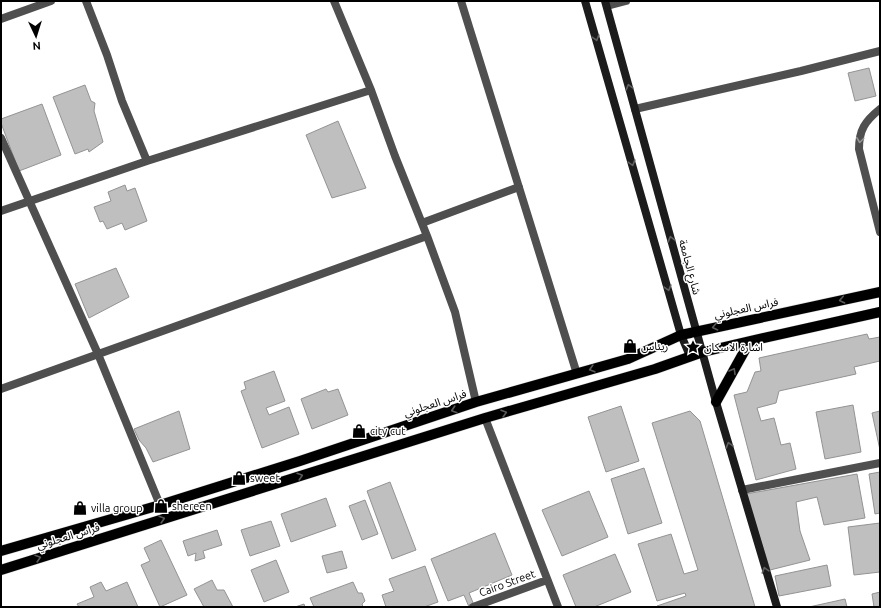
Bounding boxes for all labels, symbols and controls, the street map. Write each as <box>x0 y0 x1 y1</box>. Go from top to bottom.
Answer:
north arrow <box>16 16 56 56</box>
one-way arrow <box>591 35 600 42</box>
text: N <box>32 40 41 52</box>
one-way arrow <box>625 83 634 90</box>
one-way arrow <box>856 137 865 143</box>
one-way arrow <box>627 160 636 167</box>
one-way arrow <box>667 236 676 243</box>
street label: شارع الجامعة <box>675 238 703 297</box>
one-way arrow <box>663 285 672 292</box>
street label: فراس العجلوني <box>713 295 780 324</box>
one-way arrow <box>839 295 845 303</box>
one-way arrow <box>711 322 718 330</box>
shop icon: ريئاس <box>622 338 638 354</box>
place icon: اشارة الاسكان <box>685 339 701 355</box>
place label: ريئاس <box>641 340 668 353</box>
place label: اشارة الاسكان <box>704 341 763 354</box>
one-way arrow <box>589 364 596 373</box>
one-way arrow <box>728 368 735 376</box>
street label: فراس العجلوني <box>402 387 469 422</box>
one-way arrow <box>451 405 458 413</box>
one-way arrow <box>500 409 507 418</box>
shop icon: city cut <box>351 423 367 439</box>
place label: city cut <box>370 425 406 437</box>
one-way arrow <box>725 442 734 449</box>
shop icon: sweet <box>231 470 247 486</box>
place label: sweet <box>250 472 280 484</box>
one-way arrow <box>296 472 303 481</box>
shop icon: shereen <box>153 498 169 514</box>
shop icon: villa group <box>72 500 88 516</box>
place label: shereen <box>172 500 212 512</box>
place label: villa group <box>91 502 143 514</box>
one-way arrow <box>159 515 166 524</box>
street label: فراس العجلوني <box>35 521 102 555</box>
one-way arrow <box>35 554 42 563</box>
one-way arrow <box>761 566 770 573</box>
street label: Cairo Street <box>477 567 537 599</box>

